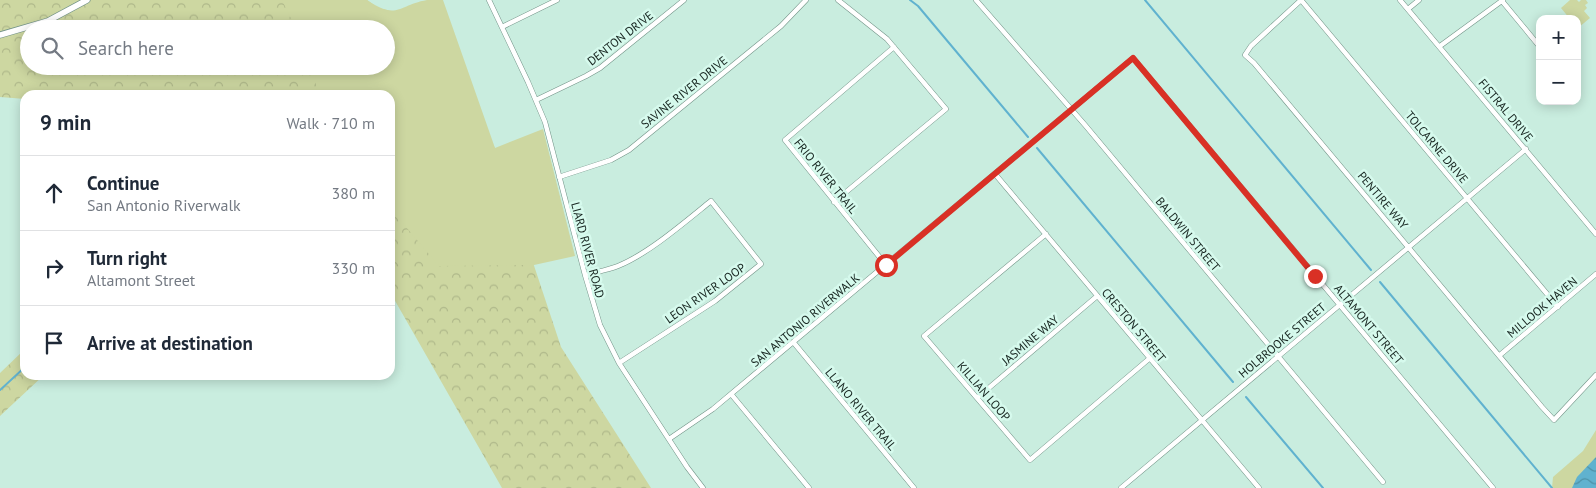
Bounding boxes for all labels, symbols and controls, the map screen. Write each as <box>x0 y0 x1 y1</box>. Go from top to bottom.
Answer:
street label: DENTON DRIVE <box>584 8 656 68</box>
map controls <box>1536 15 1581 105</box>
button: + <box>1536 15 1581 60</box>
search box <box>20 20 395 75</box>
icon: search <box>38 34 66 62</box>
text: Search here <box>78 36 174 60</box>
street label: SAVINE RIVER DRIVE <box>638 53 730 131</box>
button: − <box>1536 60 1581 105</box>
street label: FISTRAL DRIVE <box>1475 76 1537 144</box>
street label: TOLCARNE DRIVE <box>1402 108 1472 186</box>
text: 9 min <box>40 109 91 136</box>
text: Walk · 710 m <box>286 113 375 133</box>
street label: FRIO RIVER TRAIL <box>791 135 861 217</box>
street label: PENTIRE WAY <box>1355 168 1412 232</box>
text: Continue <box>87 171 159 195</box>
icon: ahead <box>40 179 68 207</box>
text: 380 m <box>332 183 375 203</box>
street label: BALDWIN STREET <box>1153 194 1224 274</box>
text: San Antonio Riverwalk <box>87 195 241 215</box>
street label: LIARD RIVER ROAD <box>568 200 608 300</box>
text: Turn right <box>87 246 167 270</box>
icon: right <box>40 254 68 282</box>
route start <box>875 254 898 277</box>
text: 330 m <box>332 258 375 278</box>
street label: LEON RIVER LOOP <box>662 259 748 326</box>
route end <box>1304 265 1327 288</box>
text: Altamont Street <box>87 270 195 290</box>
street label: SAN ANTONIO RIVERWALK <box>748 270 862 370</box>
street label: MILLOOK HAVEN <box>1504 273 1580 341</box>
street label: ALTAMONT STREET <box>1331 281 1407 367</box>
street label: CRESTON STREET <box>1099 285 1170 365</box>
street label: HOLBROOKE STREET <box>1235 299 1329 381</box>
street label: JASMINE WAY <box>998 312 1062 369</box>
icon: arrive <box>40 329 68 357</box>
text: Arrive at destination <box>87 331 253 355</box>
street label: KILLIAN LOOP <box>954 358 1014 424</box>
street label: LLANO RIVER TRAIL <box>822 365 900 453</box>

